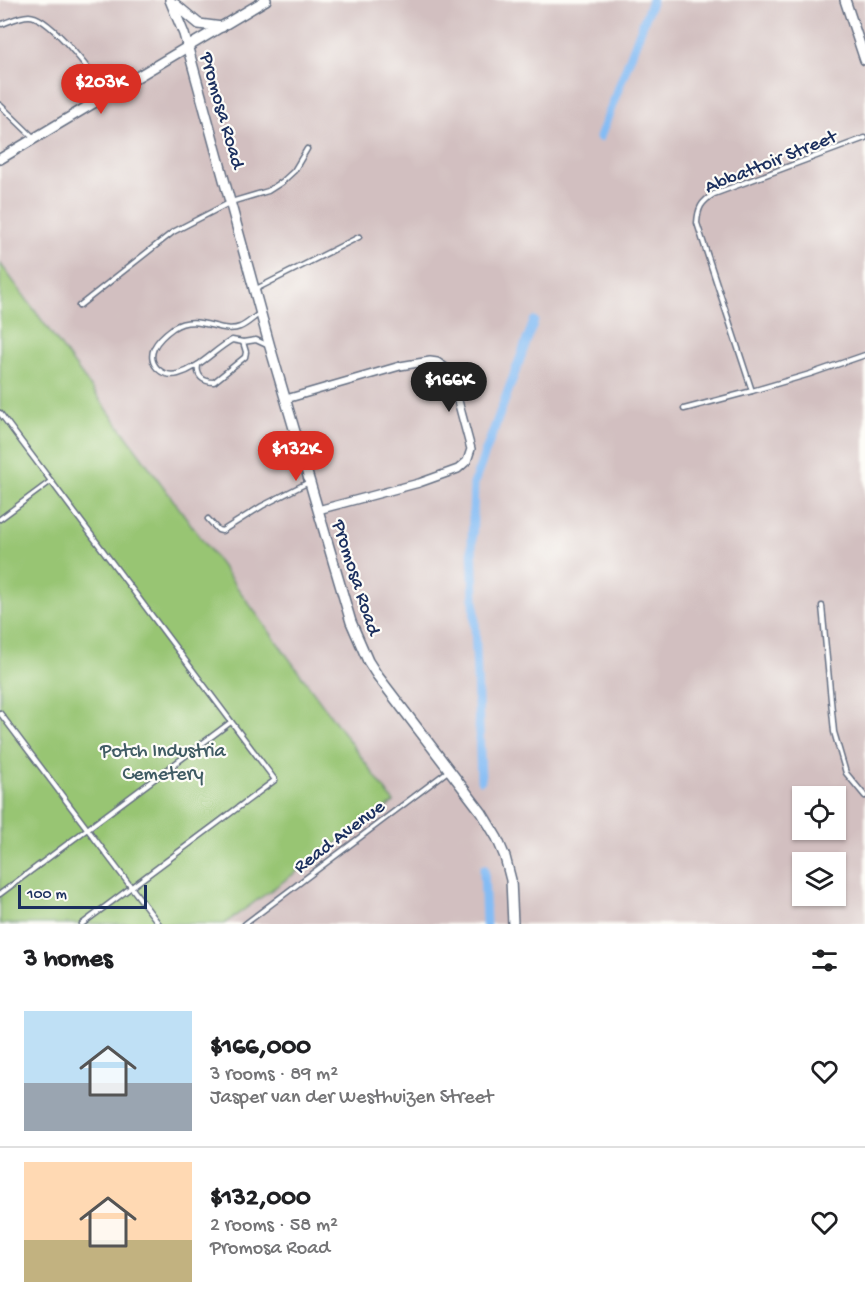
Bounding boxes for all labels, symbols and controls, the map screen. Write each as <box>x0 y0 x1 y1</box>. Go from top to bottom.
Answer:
street label: Promosa Road <box>193 49 249 174</box>
pin: $203K <box>59 64 143 115</box>
text: $203K <box>75 72 127 95</box>
street label: Abbattoir Street <box>702 126 842 200</box>
pin: $166K <box>407 362 491 413</box>
text: $166K <box>425 370 473 393</box>
pin: $132K <box>254 431 338 482</box>
text: $132K <box>272 439 320 462</box>
street label: Promosa Road <box>325 517 385 641</box>
park label: Potch Industria Cemetery <box>99 741 227 787</box>
map controls <box>792 786 846 906</box>
button: locate <box>792 786 846 840</box>
street label: Read Avenue <box>290 796 391 880</box>
button: layers <box>792 852 846 906</box>
scale bar <box>18 882 147 910</box>
text: 100 m <box>27 886 67 905</box>
icon: filters <box>808 944 841 977</box>
text: 3 homes <box>24 945 113 976</box>
text: $166,000 <box>210 1033 311 1064</box>
icon: home <box>72 1035 144 1107</box>
icon: heart <box>808 1055 841 1088</box>
text: 3 rooms · 89 m² <box>210 1064 338 1087</box>
text: Jasper van der Westhuizen Street <box>210 1087 493 1110</box>
text: $132,000 <box>210 1184 311 1215</box>
icon: home <box>72 1186 144 1258</box>
icon: heart <box>808 1206 841 1239</box>
text: 2 rooms · 58 m² <box>210 1215 338 1238</box>
text: Promosa Road <box>210 1238 330 1261</box>

